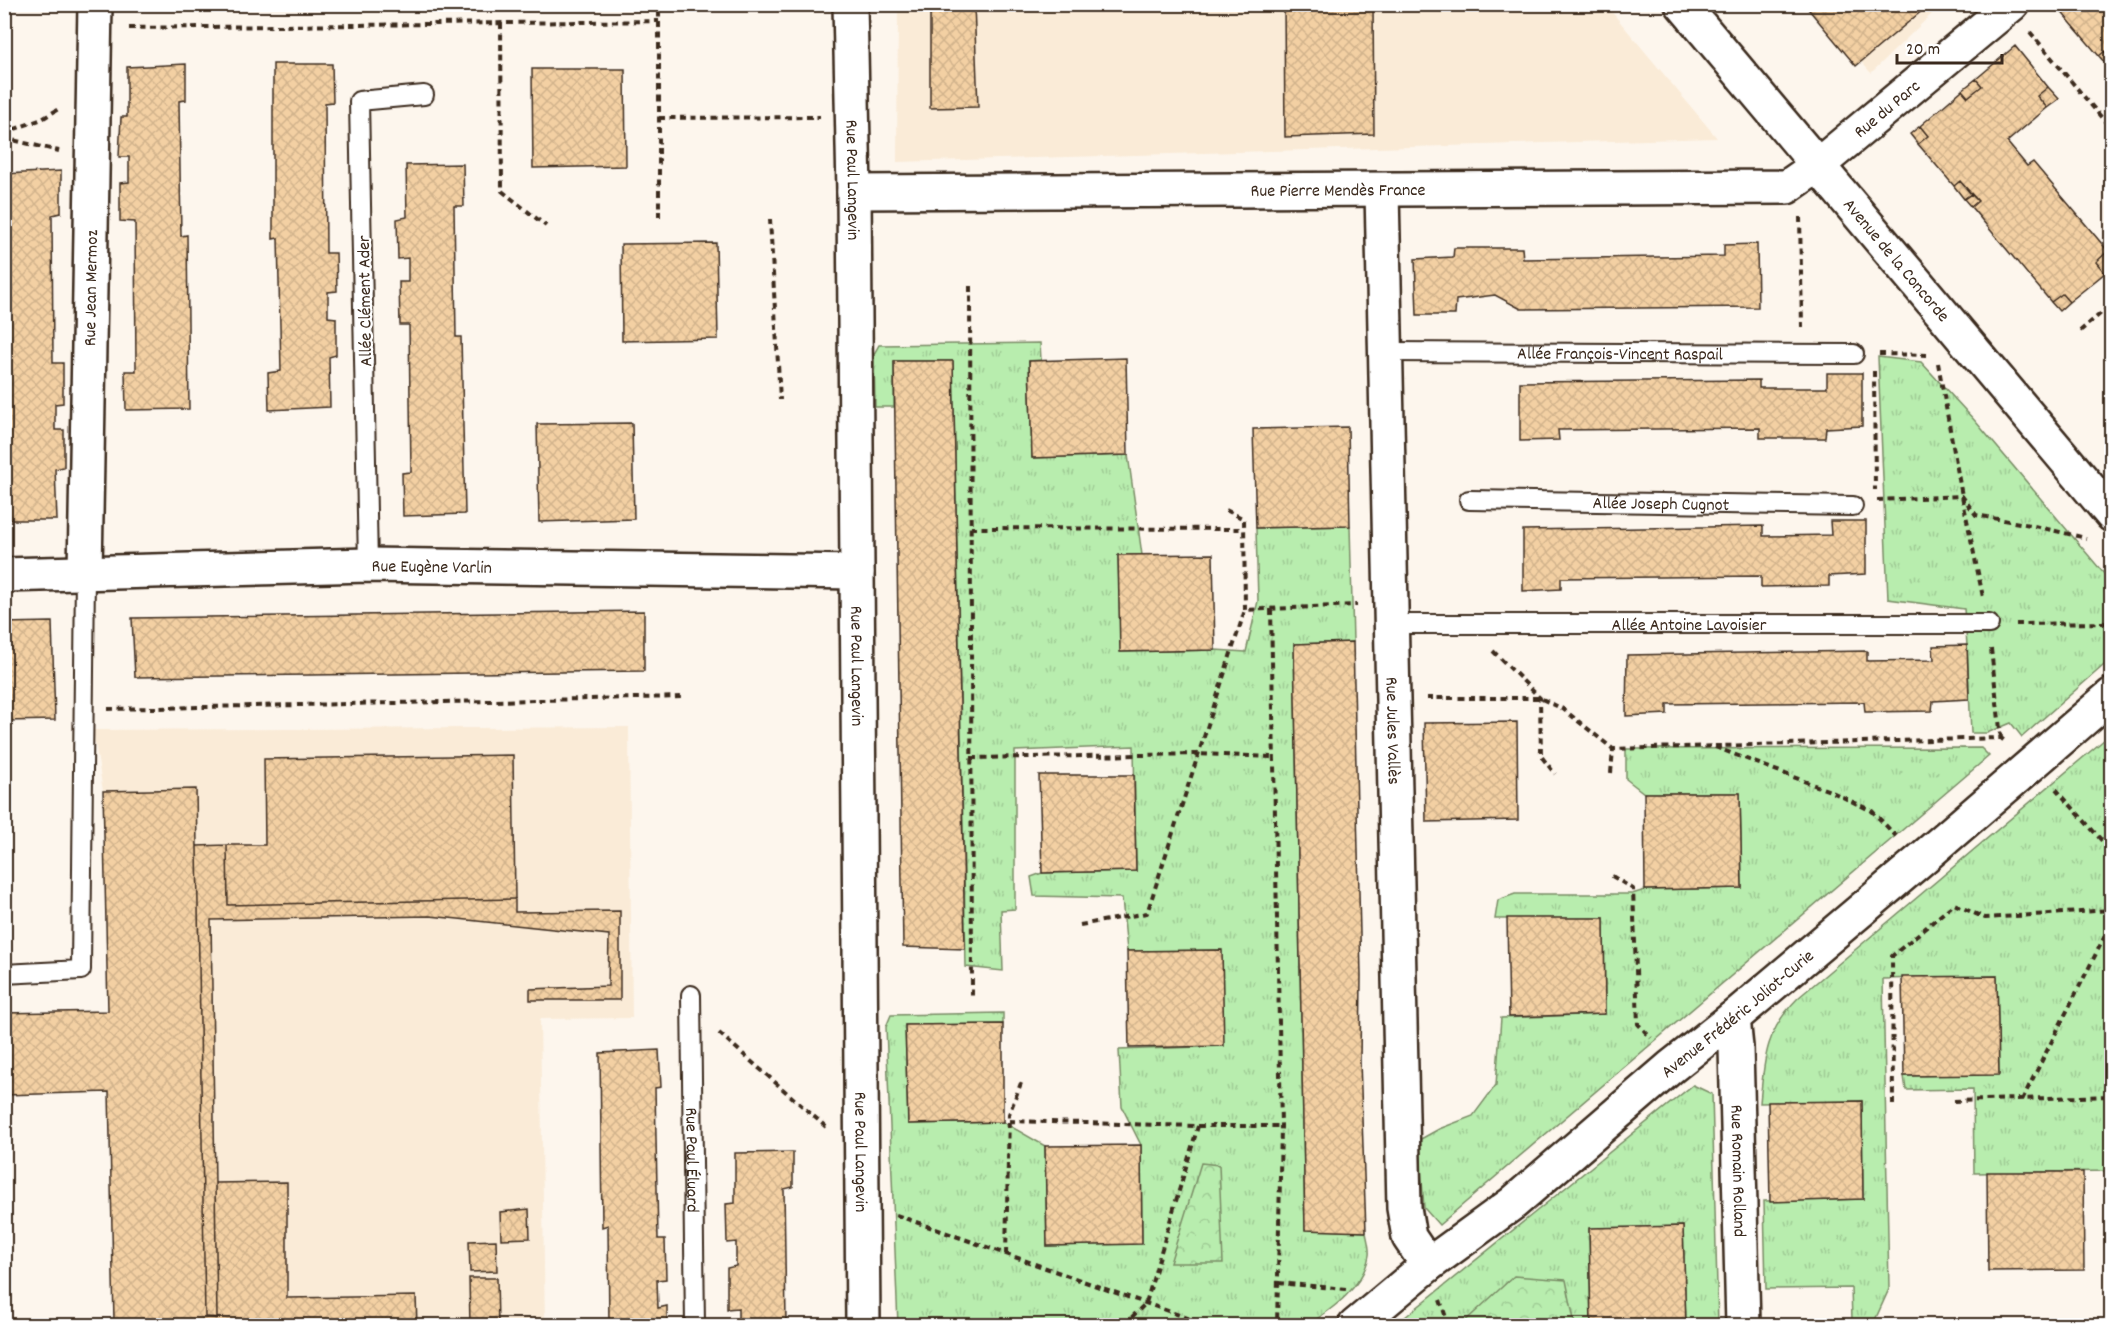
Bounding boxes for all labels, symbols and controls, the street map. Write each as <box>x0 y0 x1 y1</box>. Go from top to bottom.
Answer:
scale bar <box>1897 27 2002 65</box>
text: 20 m <box>1906 38 1940 63</box>
street label: Rue du Parc <box>1850 75 1927 145</box>
street label: Rue Paul Langevin <box>837 119 864 240</box>
street label: Rue Pierre Mendès France <box>1251 179 1426 205</box>
street label: Avenue de la Concorde <box>1836 194 1954 328</box>
street label: Rue Jean Mermoz <box>79 230 106 346</box>
street label: Allée Clément Ader <box>353 235 380 367</box>
street label: Allée François-Vincent Raspail <box>1517 343 1724 368</box>
street label: Allée Joseph Cugnot <box>1592 492 1730 519</box>
street label: Rue Eugène Varlin <box>371 555 492 582</box>
street label: Rue Paul Langevin <box>842 606 868 726</box>
street label: Allée Antoine Lavoisier <box>1612 614 1767 639</box>
street label: Rue Jules Vallès <box>1378 677 1405 785</box>
street label: Avenue Frédéric Joliot-Curie <box>1657 945 1820 1085</box>
street label: Rue Paul Langevin <box>846 1092 872 1212</box>
street label: Rue Romain Rolland <box>1722 1104 1751 1237</box>
street label: Rue Paul Éluard <box>677 1107 704 1213</box>

